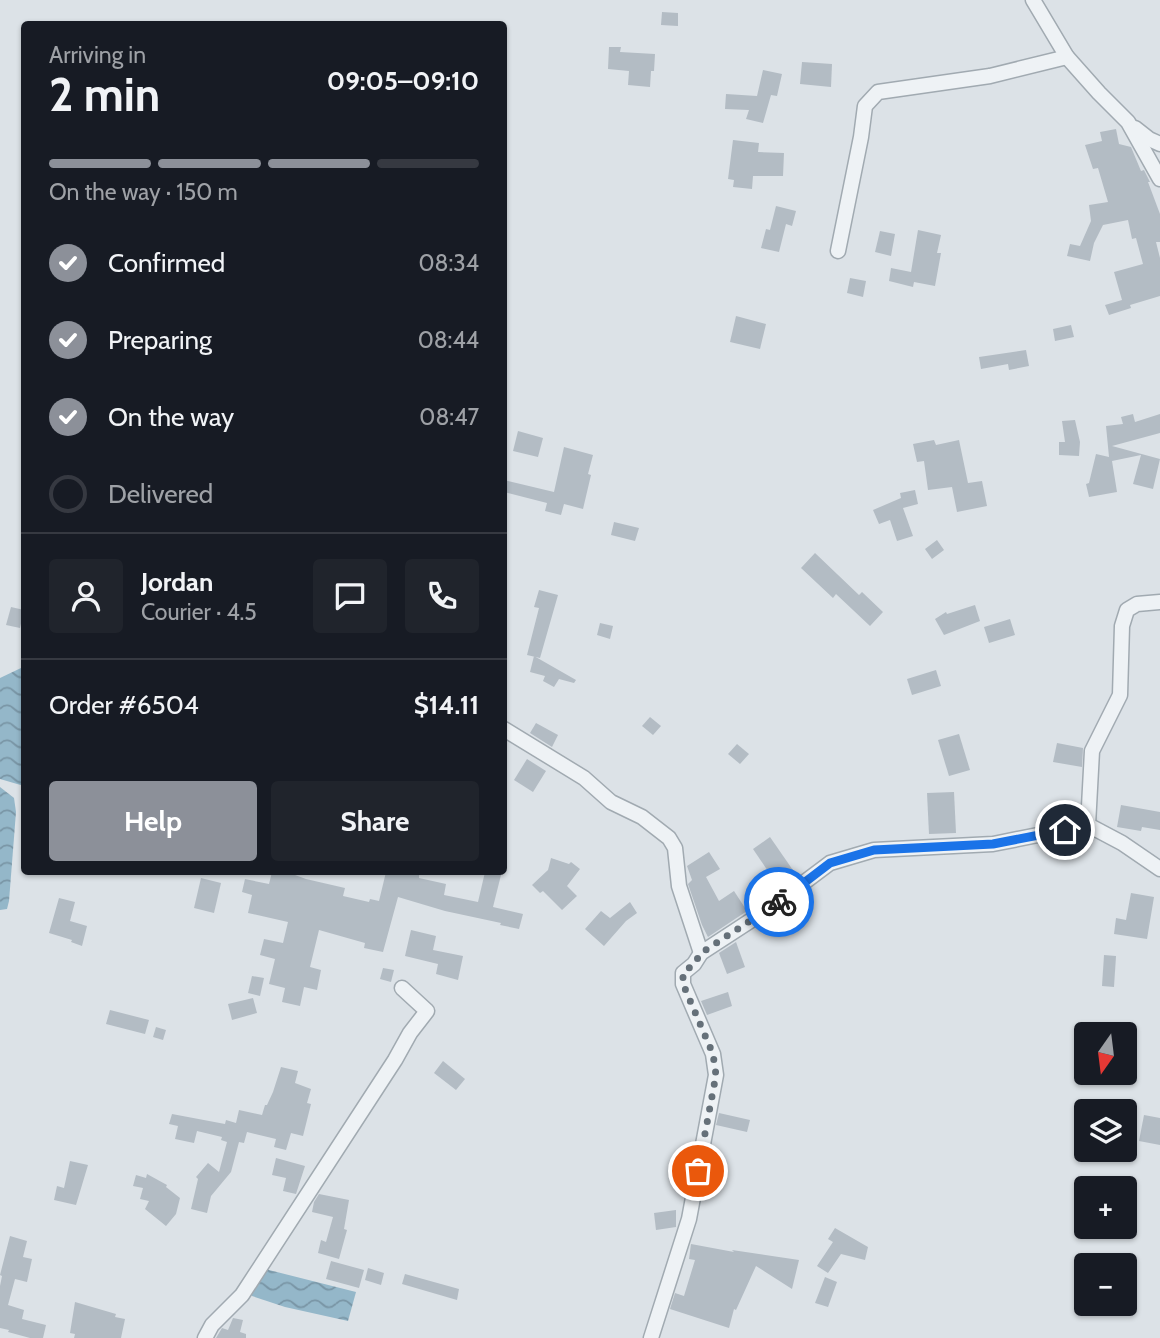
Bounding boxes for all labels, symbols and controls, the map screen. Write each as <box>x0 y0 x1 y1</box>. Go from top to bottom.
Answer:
text: Arriving in <box>49 41 146 69</box>
text: 09:05–09:10 <box>327 65 479 97</box>
text: 2 min <box>49 67 160 123</box>
text: On the way · 150 m <box>49 178 238 206</box>
icon: check <box>49 244 87 282</box>
text: Confirmed <box>108 247 225 279</box>
text: 08:34 <box>418 249 479 277</box>
icon: check <box>49 321 87 359</box>
text: Preparing <box>108 324 212 356</box>
text: 08:44 <box>418 326 479 354</box>
icon: check <box>49 398 87 436</box>
text: On the way <box>108 401 234 433</box>
text: 08:47 <box>419 403 479 431</box>
text: Delivered <box>108 478 213 510</box>
button: person <box>49 559 123 633</box>
button: chat <box>313 559 387 633</box>
button: phone <box>405 559 479 633</box>
text: Jordan <box>141 566 213 598</box>
text: Courier · 4.5 <box>141 598 257 626</box>
text: Order #6504 <box>49 689 199 721</box>
text: $14.11 <box>414 689 479 721</box>
button: Help <box>49 781 257 861</box>
button: Share <box>271 781 479 861</box>
pin <box>1035 800 1095 860</box>
icon: home <box>1046 811 1084 849</box>
courier <box>744 867 814 937</box>
icon: bike <box>760 883 798 921</box>
north arrow <box>1074 1022 1138 1085</box>
map controls <box>1074 1022 1137 1316</box>
button: layers <box>1074 1099 1137 1162</box>
pin <box>668 1141 728 1201</box>
icon: bag <box>679 1152 717 1190</box>
button: + <box>1074 1176 1137 1239</box>
button: − <box>1074 1253 1137 1316</box>

